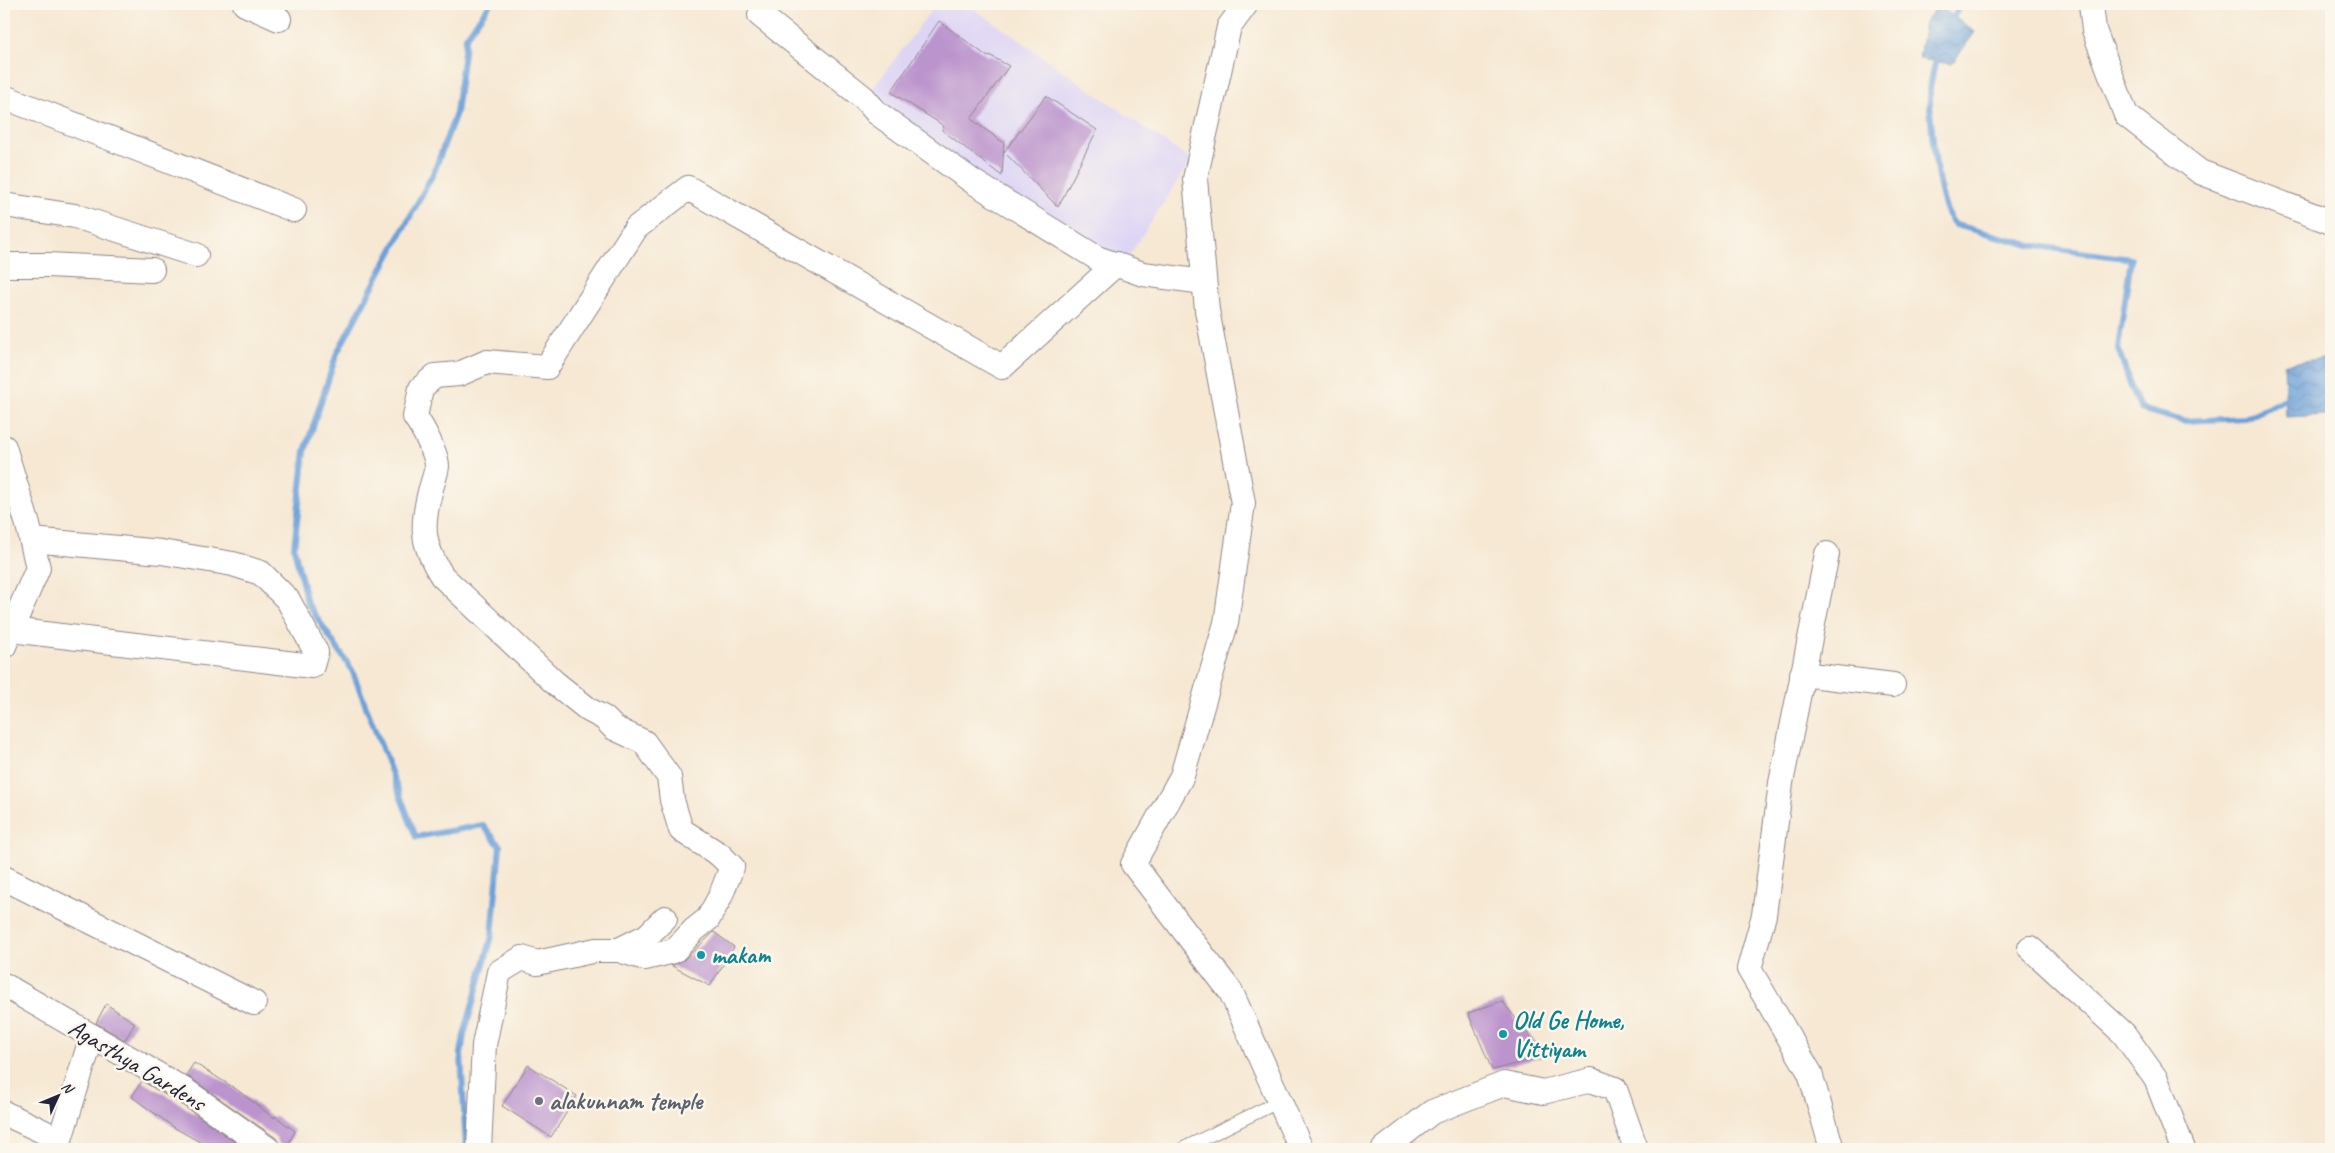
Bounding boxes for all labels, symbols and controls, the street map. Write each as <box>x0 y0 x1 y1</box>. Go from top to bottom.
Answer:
place label: makam <box>711 939 772 971</box>
marker: makam <box>695 949 707 961</box>
place label: Old Ge Home, Vittiyam <box>1513 1004 1624 1065</box>
street label: Agasthya Gardens <box>63 1011 214 1120</box>
marker: Old Ge Home, Vittiyam <box>1497 1028 1509 1040</box>
north arrow <box>32 1070 82 1120</box>
text: N <box>58 1078 78 1098</box>
place label: alakunnam temple <box>549 1085 704 1117</box>
marker: alakunnam temple <box>533 1095 545 1107</box>

